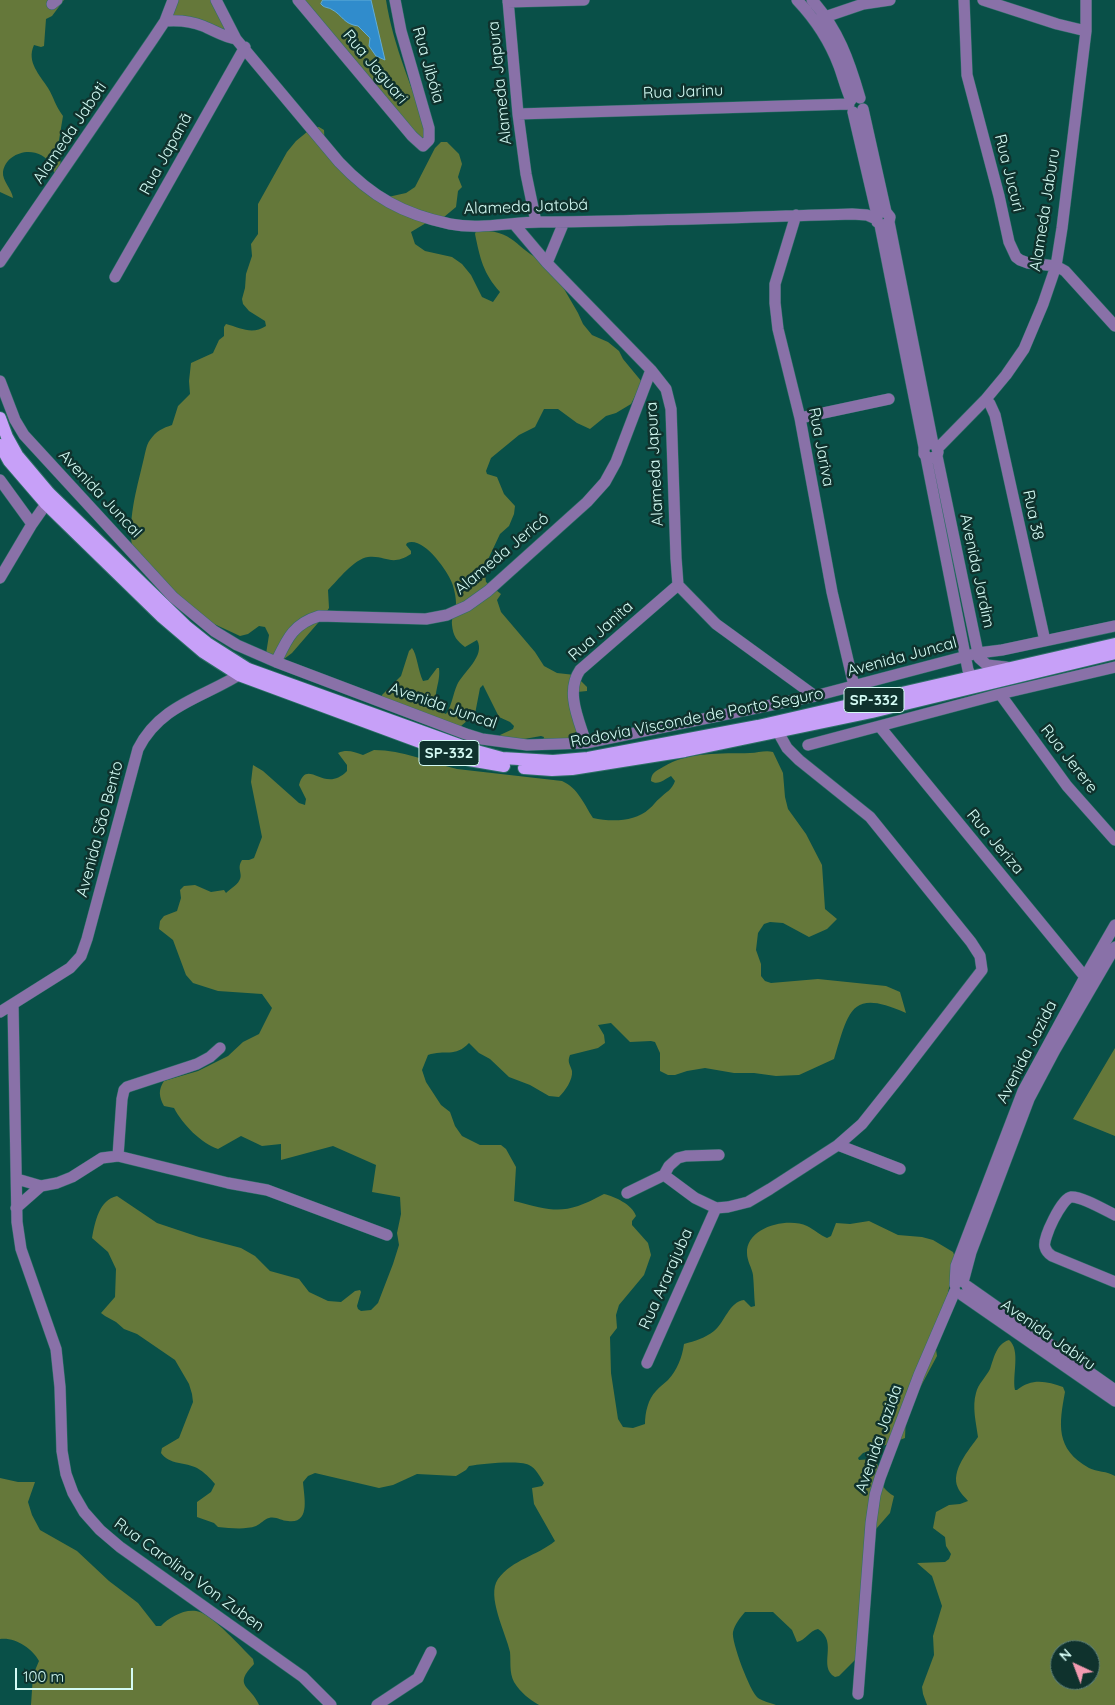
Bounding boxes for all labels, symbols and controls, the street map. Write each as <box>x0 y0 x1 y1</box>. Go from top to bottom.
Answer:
street label: Alameda Japura <box>484 20 516 146</box>
street label: Rua Jibóia <box>408 24 448 106</box>
street label: Rua Jaguari <box>338 26 412 108</box>
street label: Alameda Jaboti <box>29 79 111 187</box>
street label: Rua Jarinu <box>642 81 724 103</box>
street label: Rua Japanã <box>136 110 196 198</box>
street label: Rua Jucuri <box>990 132 1028 214</box>
street label: Alameda Jaburu <box>1026 147 1064 273</box>
street label: Alameda Jatobá <box>464 195 588 219</box>
street label: Alameda Japura <box>642 401 668 527</box>
street label: Rua Jariva <box>804 406 838 488</box>
street label: Avenida Juncal <box>54 446 146 542</box>
street label: Rua 38 <box>1018 488 1048 542</box>
street label: Alameda Jericó <box>451 509 553 599</box>
street label: Avenida Jardim <box>956 512 998 630</box>
street label: Rua Janita <box>565 597 637 665</box>
street label: Avenida Juncal <box>845 633 959 681</box>
street label: Avenida Juncal <box>386 679 500 733</box>
street label: Rodovia Visconde de Porto Seguro <box>569 684 825 752</box>
road number: SP-332 <box>844 688 904 712</box>
street label: Rua Jerere <box>1036 721 1102 797</box>
road number: SP-332 <box>419 740 479 766</box>
street label: Avenida São Bento <box>73 759 127 899</box>
street label: Rua Jeriza <box>962 806 1028 878</box>
street label: Avenida Jazida <box>993 997 1061 1107</box>
street label: Rua Ararajuba <box>635 1226 697 1332</box>
street label: Avenida Jabiru <box>997 1295 1099 1375</box>
street label: Avenida Jazida <box>852 1382 906 1496</box>
street label: Rua Carolina Von Zuben <box>110 1514 268 1636</box>
north arrow <box>1050 1640 1100 1690</box>
text: N <box>1056 1645 1075 1665</box>
scale bar <box>18 1658 135 1690</box>
text: 100 m <box>23 1667 64 1686</box>

